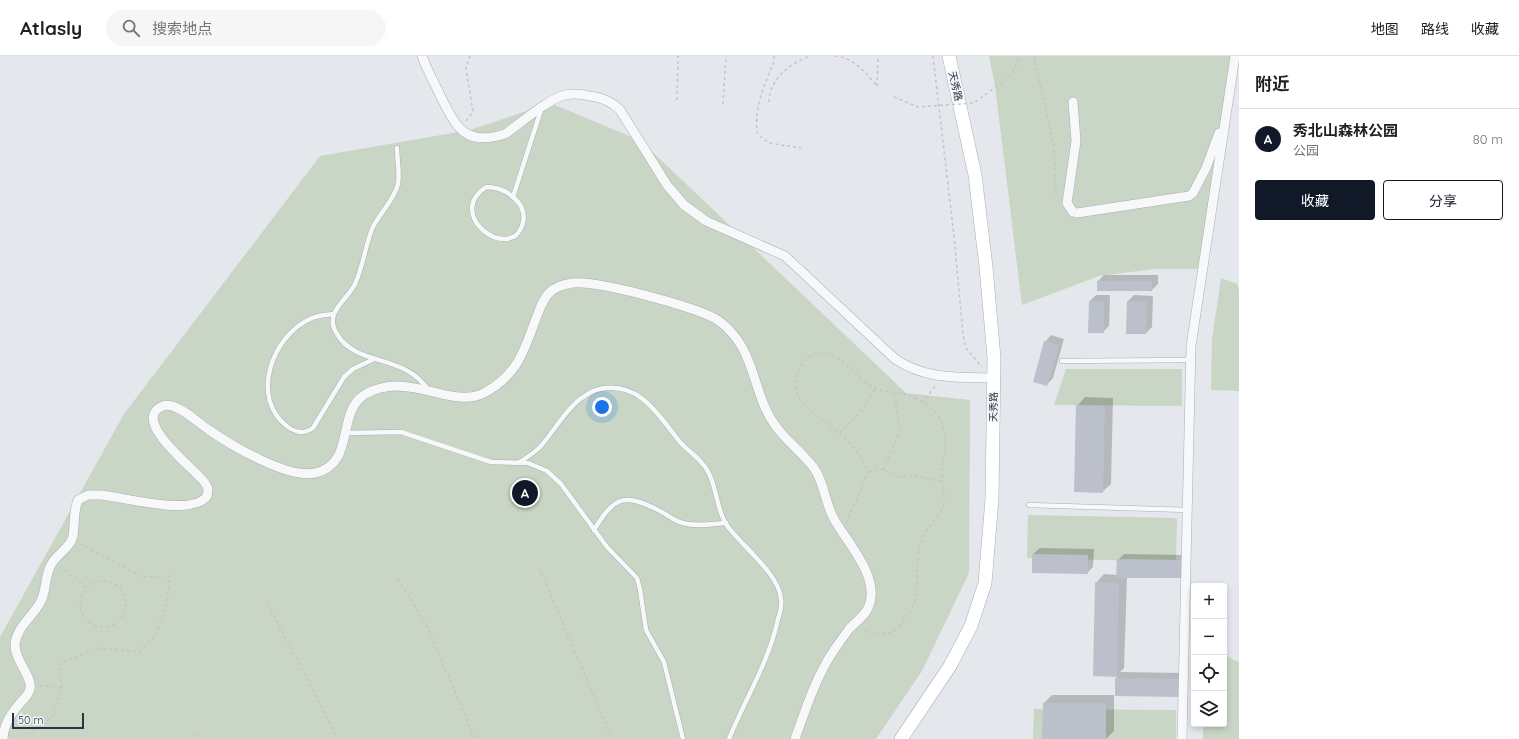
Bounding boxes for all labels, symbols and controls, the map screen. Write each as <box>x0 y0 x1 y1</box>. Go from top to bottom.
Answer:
search box <box>106 10 386 46</box>
text: Atlasly <box>20 16 82 40</box>
icon: search <box>120 17 142 39</box>
text: 搜索地点 <box>152 19 212 38</box>
text: 地图 <box>1371 20 1399 38</box>
text: 路线 <box>1421 20 1449 38</box>
text: 收藏 <box>1471 20 1499 38</box>
street label: 天秀路 <box>946 70 965 102</box>
text: 附近 <box>1255 73 1289 94</box>
text: 秀北山森林公园 <box>1293 121 1398 140</box>
text: A <box>1264 131 1272 147</box>
text: 80 m <box>1473 131 1503 147</box>
text: 公园 <box>1293 142 1319 158</box>
button: 收藏 <box>1255 180 1375 220</box>
button: 分享 <box>1383 180 1503 220</box>
street label: 天秀路 <box>987 392 1000 422</box>
your location <box>592 397 612 417</box>
pin: A <box>512 478 538 508</box>
map controls <box>1191 583 1227 727</box>
button: + <box>1191 583 1227 619</box>
button: − <box>1191 619 1227 655</box>
button: locate <box>1191 655 1227 691</box>
button: layers <box>1191 691 1227 727</box>
scale bar <box>12 711 84 730</box>
text: 50 m <box>18 713 44 727</box>

